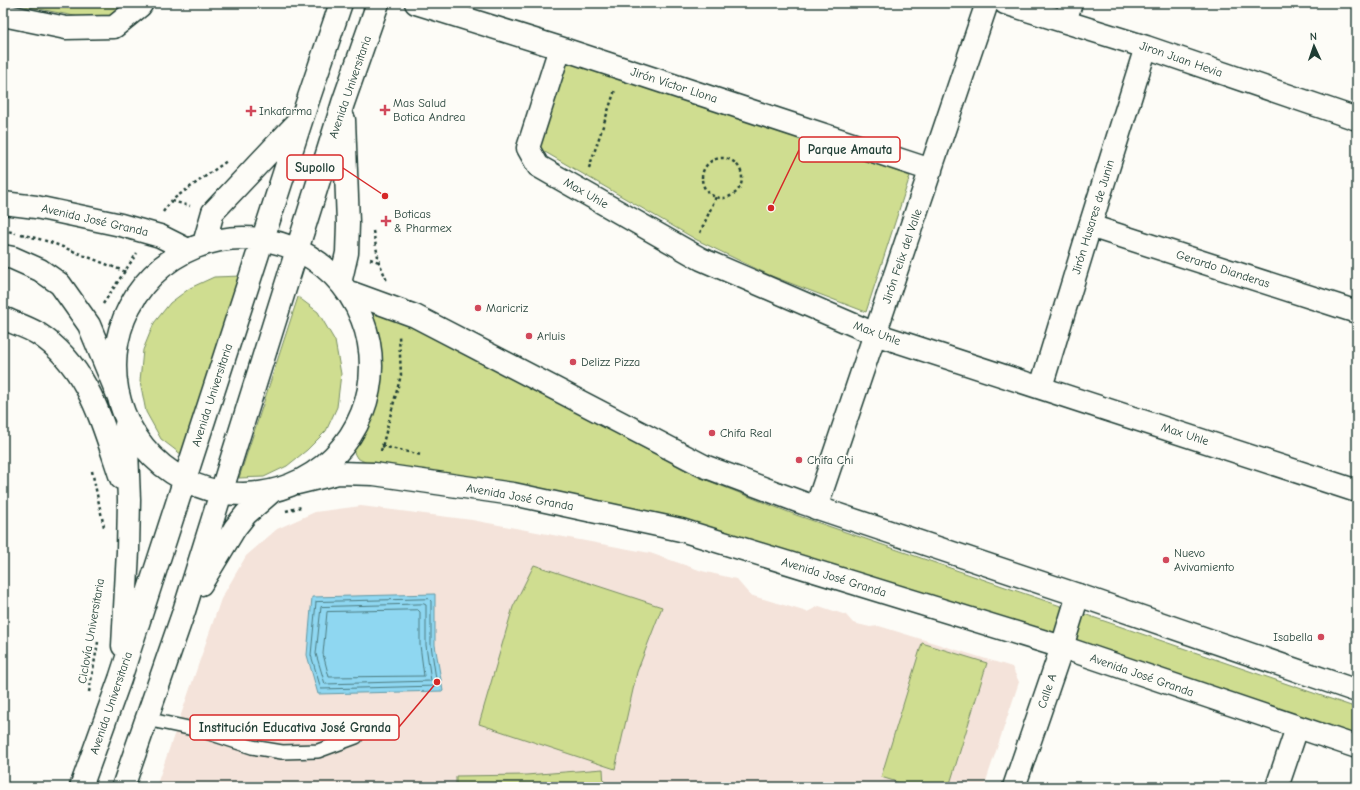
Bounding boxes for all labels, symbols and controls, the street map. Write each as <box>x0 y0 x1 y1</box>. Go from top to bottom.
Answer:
north arrow <box>1294 26 1334 66</box>
text: N <box>1310 30 1317 43</box>
street label: Avenida Universitaria <box>326 34 374 140</box>
street label: Jiron Juan Hevia <box>1138 38 1224 80</box>
street label: Jirón Víctor Llona <box>629 64 719 106</box>
place label: Mas Salud Botica Andrea <box>393 96 466 124</box>
place label: Inkafarma <box>259 104 312 118</box>
marker: Mas Salud Botica Andrea <box>380 105 390 115</box>
marker: Inkafarma <box>246 106 256 116</box>
callout: Parque Amauta <box>799 137 900 162</box>
text: Parque Amauta <box>808 142 892 157</box>
callout: Supollo <box>287 155 343 180</box>
street label: Jirón Husares de Junin <box>1069 158 1117 276</box>
text: Supollo <box>295 160 335 175</box>
street label: Max Uhle <box>561 175 611 211</box>
street label: Avenida José Granda <box>40 201 150 239</box>
place label: Boticas & Pharmex <box>394 207 452 235</box>
street label: Jirón Felix del Valle <box>879 207 925 305</box>
marker: Boticas & Pharmex <box>381 216 391 226</box>
street label: Gerardo Dianderas <box>1174 247 1272 291</box>
place label: Maricriz <box>486 301 529 315</box>
marker: Maricriz <box>473 303 483 313</box>
street label: Max Uhle <box>851 318 903 348</box>
place label: Arluis <box>537 329 565 343</box>
marker: Arluis <box>524 331 534 341</box>
street label: Avenida Universitaria <box>189 342 235 448</box>
place label: Delizz Pizza <box>581 355 640 369</box>
marker: Delizz Pizza <box>568 357 578 367</box>
street label: Max Uhle <box>1159 420 1211 448</box>
place label: Chifa Real <box>720 426 772 440</box>
marker: Chifa Real <box>707 428 717 438</box>
place label: Chifa Chi <box>807 453 853 467</box>
marker: Chifa Chi <box>794 455 804 465</box>
street label: Avenida José Granda <box>465 481 575 513</box>
place label: Nuevo Avivamiento <box>1174 546 1234 574</box>
street label: Avenida José Granda <box>780 554 888 600</box>
marker: Nuevo Avivamiento <box>1161 555 1171 565</box>
street label: Ciclovía Universitaria <box>75 577 107 685</box>
place label: Isabella <box>1273 630 1313 644</box>
marker: Isabella <box>1316 632 1326 642</box>
street label: Avenida Universitaria <box>87 650 135 756</box>
street label: Avenida José Granda <box>1088 651 1196 699</box>
street label: Calle A <box>1035 672 1059 710</box>
callout: Institución Educativa José Granda <box>190 715 399 740</box>
text: Institución Educativa José Granda <box>199 720 391 735</box>

